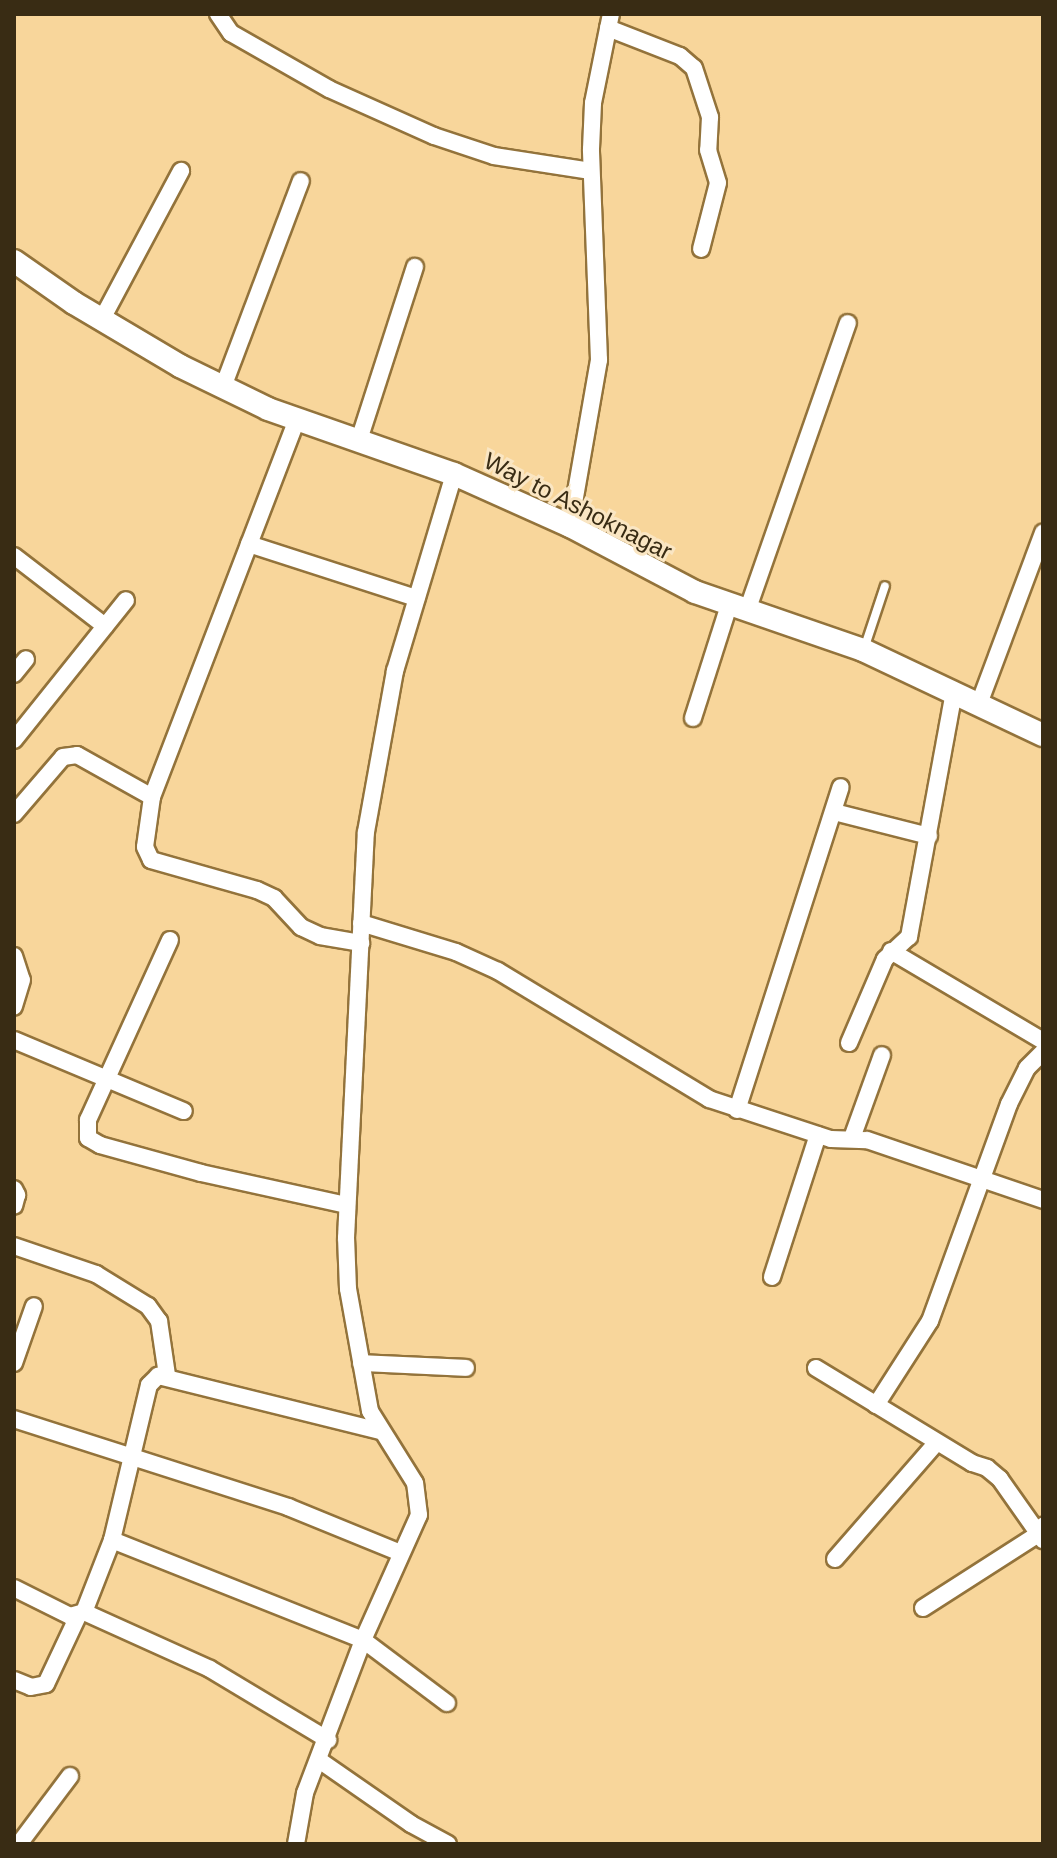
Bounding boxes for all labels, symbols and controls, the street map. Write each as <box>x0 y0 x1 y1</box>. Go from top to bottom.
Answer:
street label: Way to Ashoknagar <box>479 446 677 566</box>

